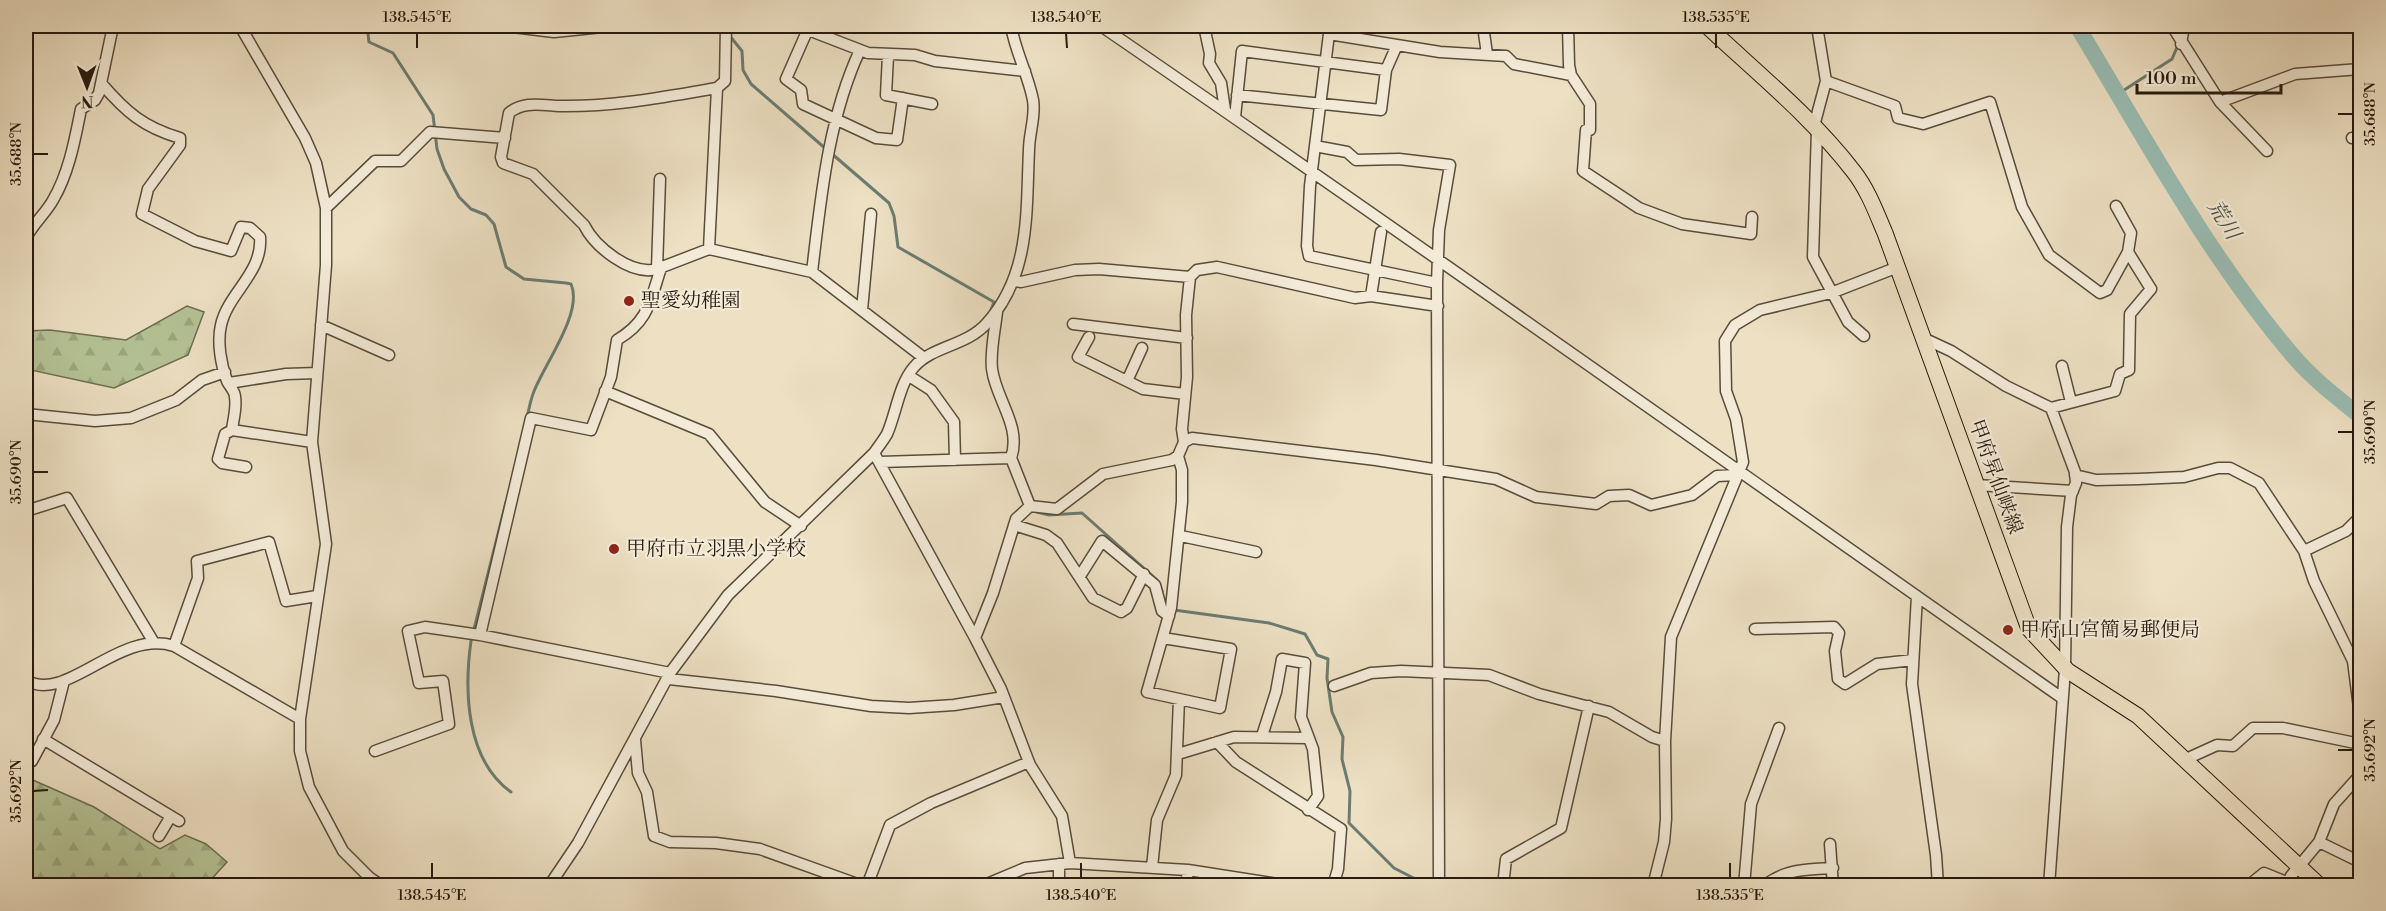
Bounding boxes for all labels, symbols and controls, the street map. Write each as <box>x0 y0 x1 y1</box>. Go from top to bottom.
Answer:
text: 138.545°E <box>383 8 451 27</box>
text: 138.540°E <box>1031 8 1101 27</box>
text: 138.535°E <box>1682 8 1750 27</box>
north arrow <box>57 57 117 117</box>
scale bar <box>2137 57 2281 95</box>
text: 100 m <box>2146 67 2197 90</box>
text: 35.688°N <box>2361 82 2380 146</box>
text: N <box>80 91 94 111</box>
text: 35.688°N <box>7 122 26 186</box>
water label: 荒川 <box>2201 195 2246 246</box>
place label: 聖愛幼稚園 <box>641 289 741 314</box>
marker: 聖愛幼稚園 <box>622 294 636 308</box>
text: 35.690°N <box>2361 400 2380 464</box>
street label: 甲府昇仙峡線 <box>1963 416 2027 538</box>
text: 35.690°N <box>7 440 26 504</box>
place label: 甲府市立羽黒小学校 <box>626 537 806 562</box>
marker: 甲府市立羽黒小学校 <box>607 542 621 556</box>
place label: 甲府山宮簡易郵便局 <box>2020 618 2200 643</box>
marker: 甲府山宮簡易郵便局 <box>2001 623 2015 637</box>
text: 35.692°N <box>2361 718 2380 782</box>
text: 35.692°N <box>7 759 26 823</box>
text: 138.545°E <box>398 886 466 905</box>
text: 138.540°E <box>1046 886 1116 905</box>
text: 138.535°E <box>1696 886 1764 905</box>

